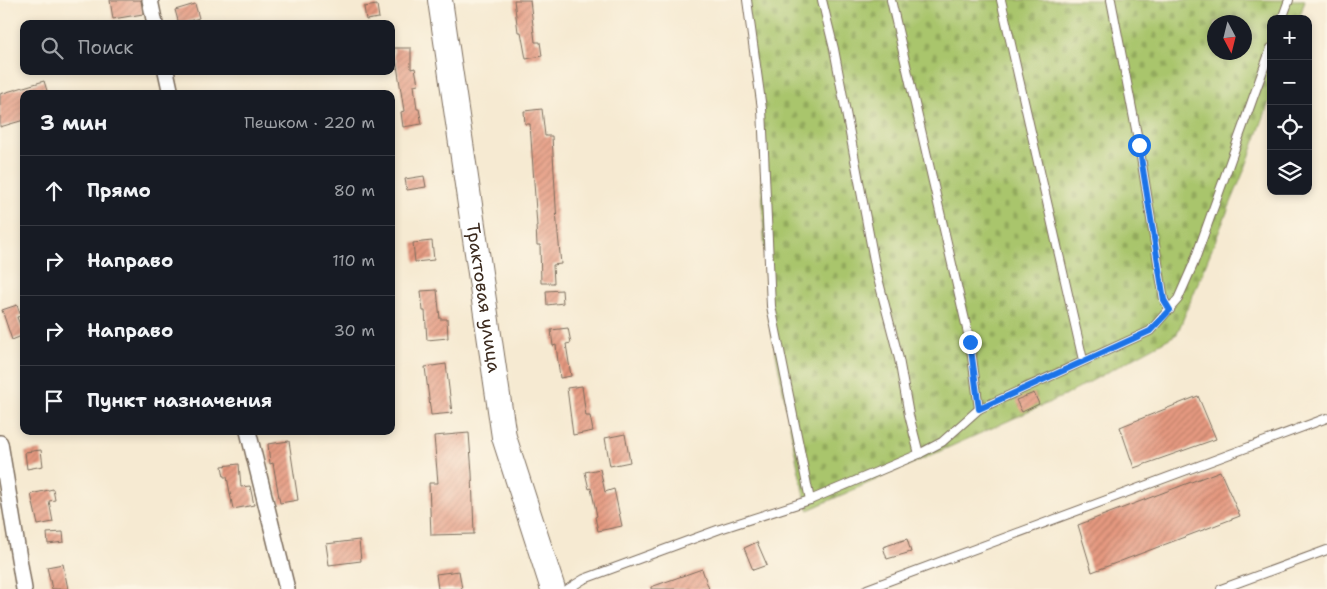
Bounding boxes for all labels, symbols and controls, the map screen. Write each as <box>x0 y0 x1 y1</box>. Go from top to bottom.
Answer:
north arrow <box>1207 15 1252 60</box>
map controls <box>1267 15 1312 195</box>
button: + <box>1267 15 1312 60</box>
search box <box>20 20 395 75</box>
icon: search <box>38 34 66 62</box>
text: Поиск <box>78 35 133 60</box>
button: − <box>1267 60 1312 105</box>
button: locate <box>1267 105 1312 150</box>
text: 3 мин <box>40 109 107 137</box>
text: Пешком · 220 m <box>244 112 375 133</box>
route start <box>1128 134 1151 157</box>
button: layers <box>1267 150 1312 195</box>
icon: ahead <box>40 177 68 205</box>
text: Прямо <box>87 178 151 203</box>
text: 80 m <box>334 180 375 201</box>
street label: Трактовая улица <box>461 221 506 374</box>
icon: right <box>40 247 68 275</box>
text: Направо <box>87 248 173 273</box>
text: 110 m <box>332 250 375 271</box>
icon: right <box>40 317 68 345</box>
text: Направо <box>87 318 173 343</box>
text: 30 m <box>334 320 375 341</box>
route end <box>959 331 982 354</box>
icon: arrive <box>40 387 68 415</box>
text: Пункт назначения <box>87 388 272 413</box>

